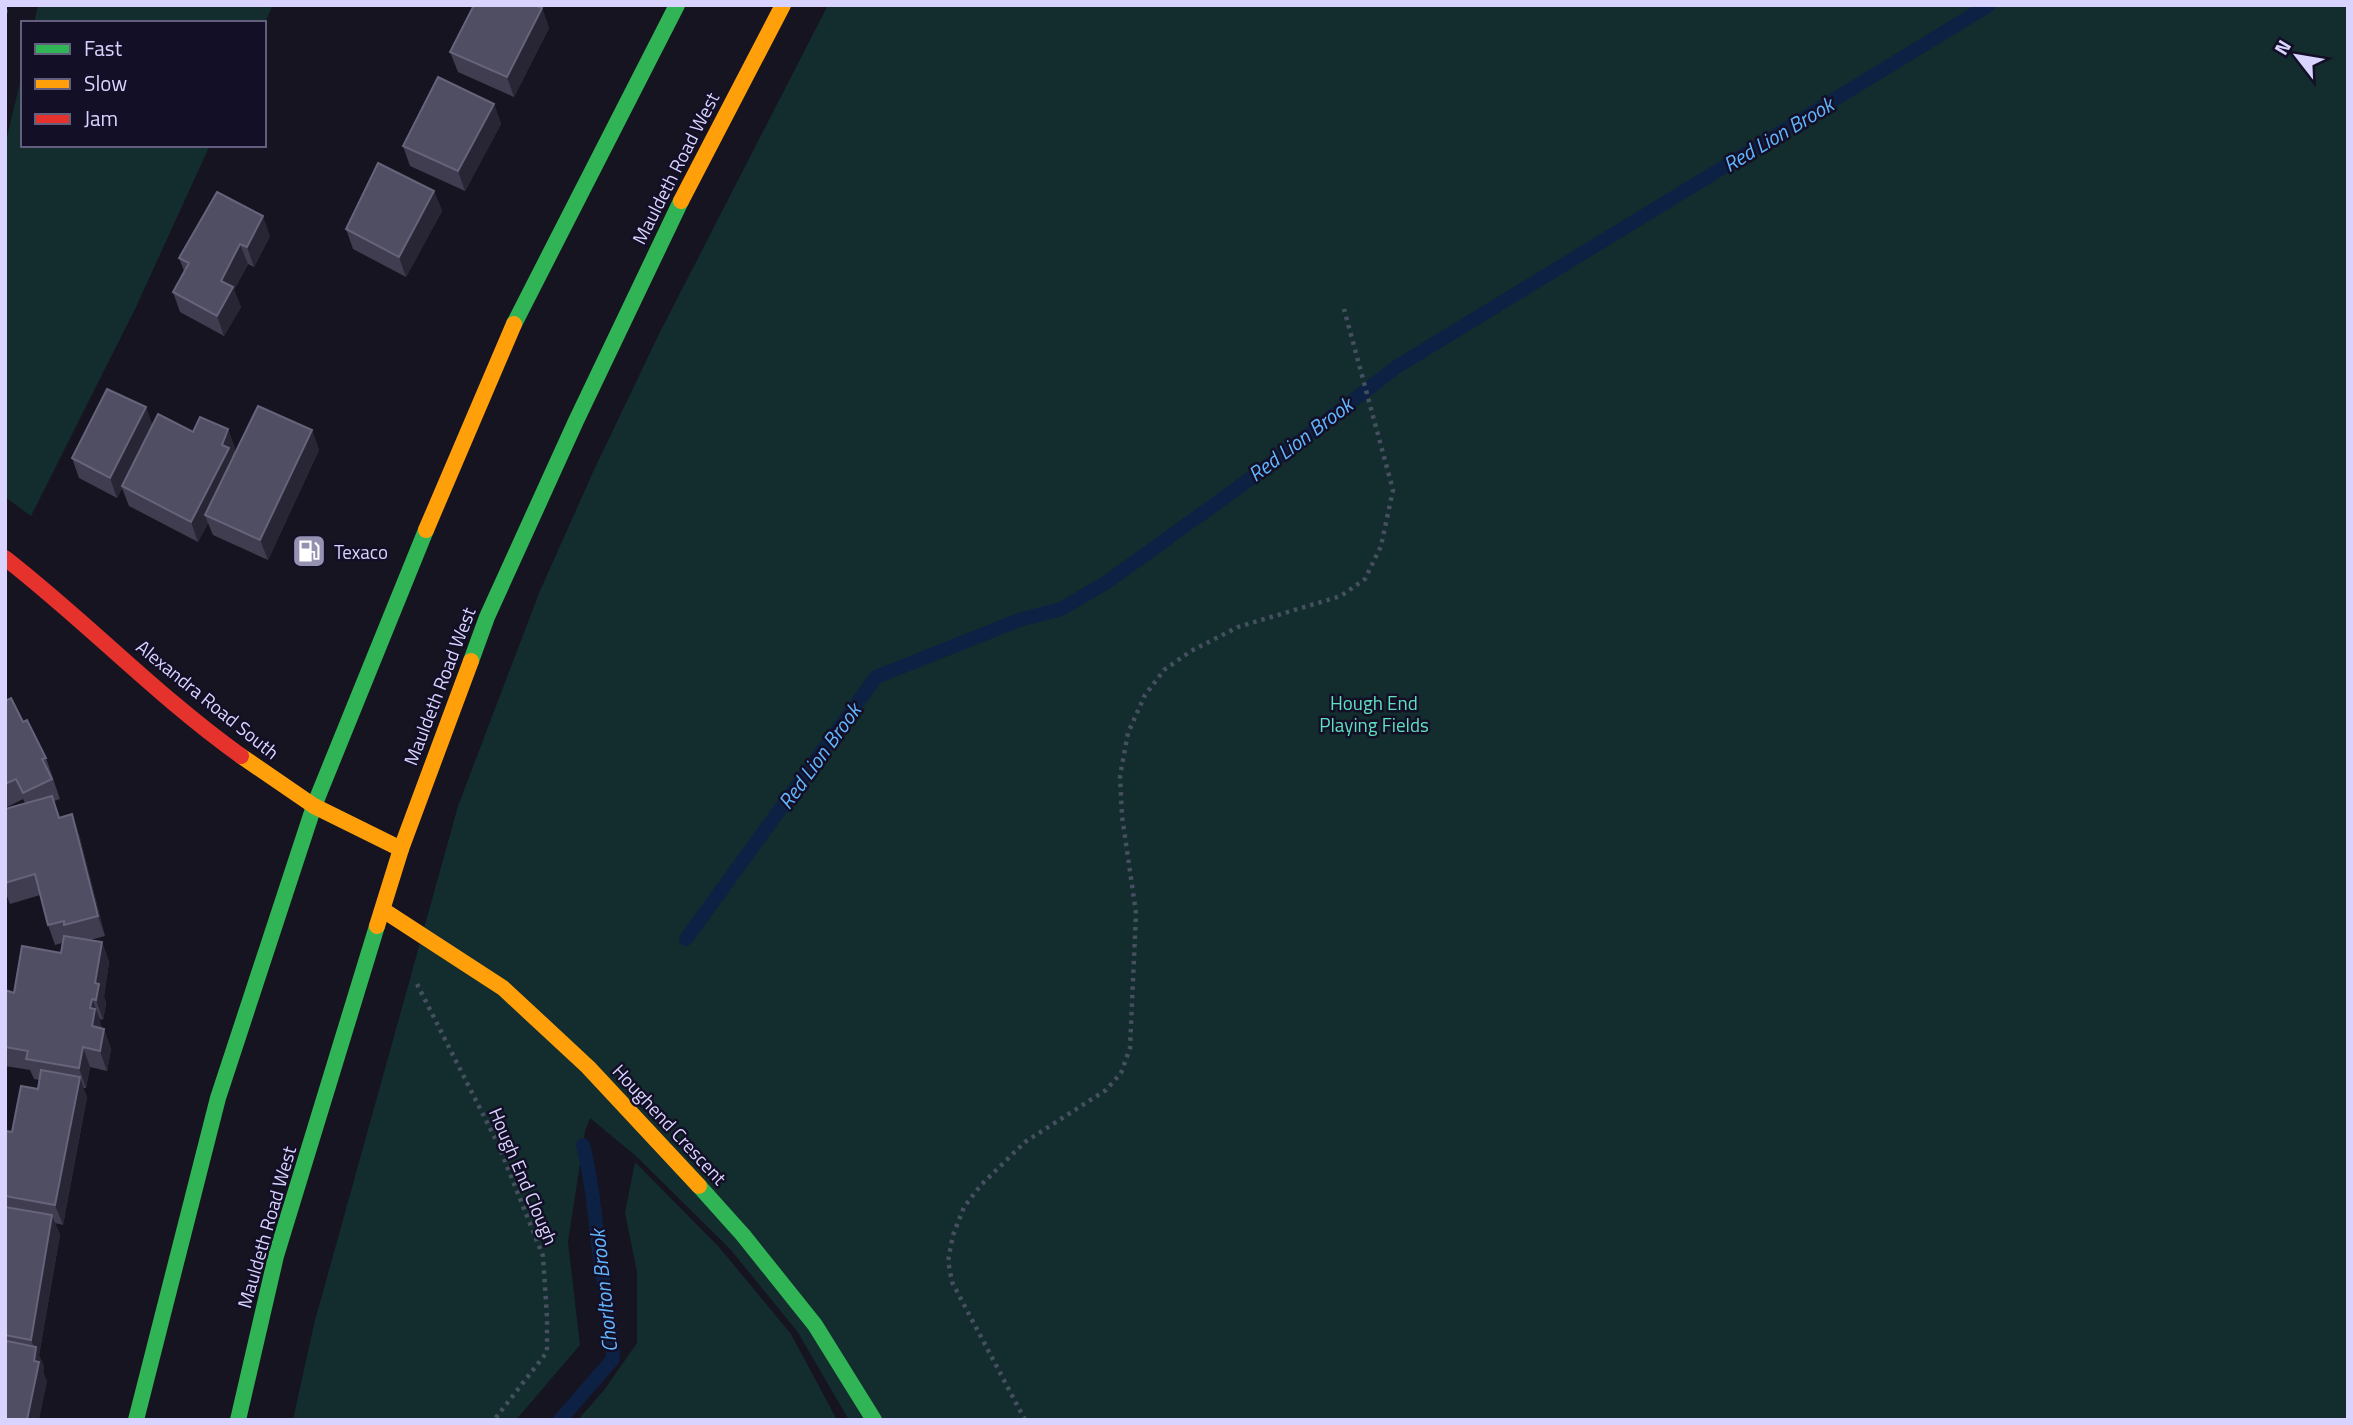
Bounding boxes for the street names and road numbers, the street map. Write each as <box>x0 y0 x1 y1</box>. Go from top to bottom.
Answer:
street label: Mauldeth Road West <box>624 87 726 249</box>
street label: Mauldeth Road West <box>395 602 483 769</box>
street label: Alexandra Road South <box>130 632 286 766</box>
street label: Houghend Crescent <box>606 1057 734 1191</box>
street label: Hough End Clough <box>482 1103 566 1249</box>
street label: Mauldeth Road West <box>229 1142 303 1311</box>

